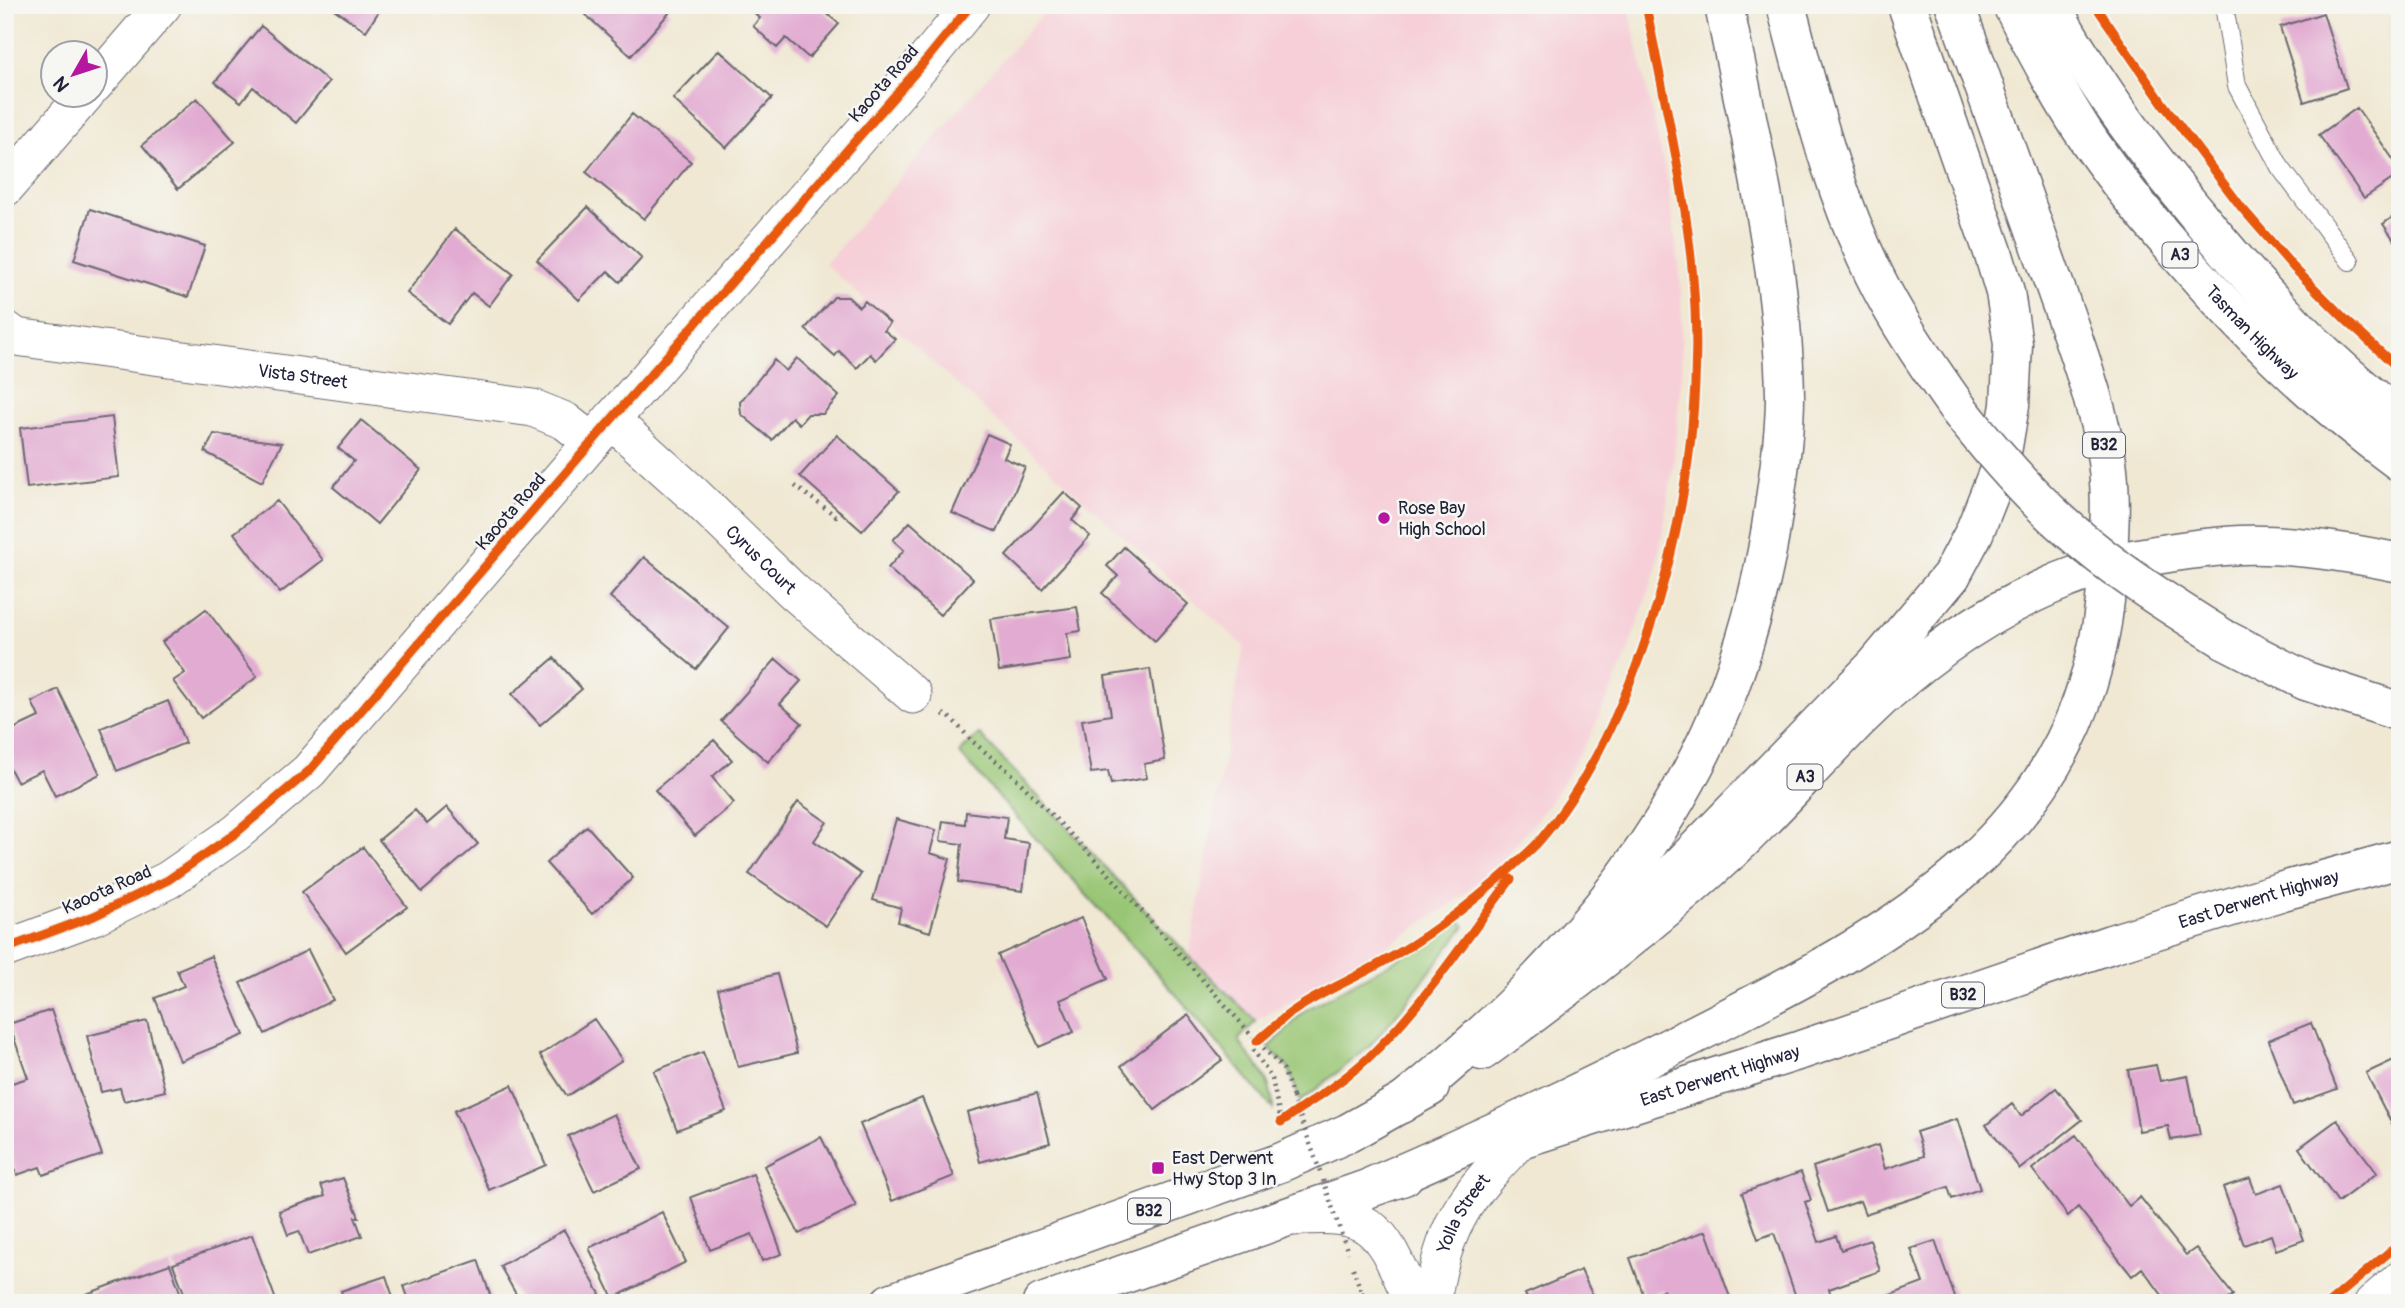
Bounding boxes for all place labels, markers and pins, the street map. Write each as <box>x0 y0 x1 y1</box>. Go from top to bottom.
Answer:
place label: Rose Bay High School <box>1398 497 1486 541</box>
marker: Rose Bay High School <box>1376 510 1392 526</box>
place label: East Derwent Hwy Stop 3 In <box>1172 1147 1276 1191</box>
marker: East Derwent Hwy Stop 3 In <box>1150 1160 1166 1176</box>

